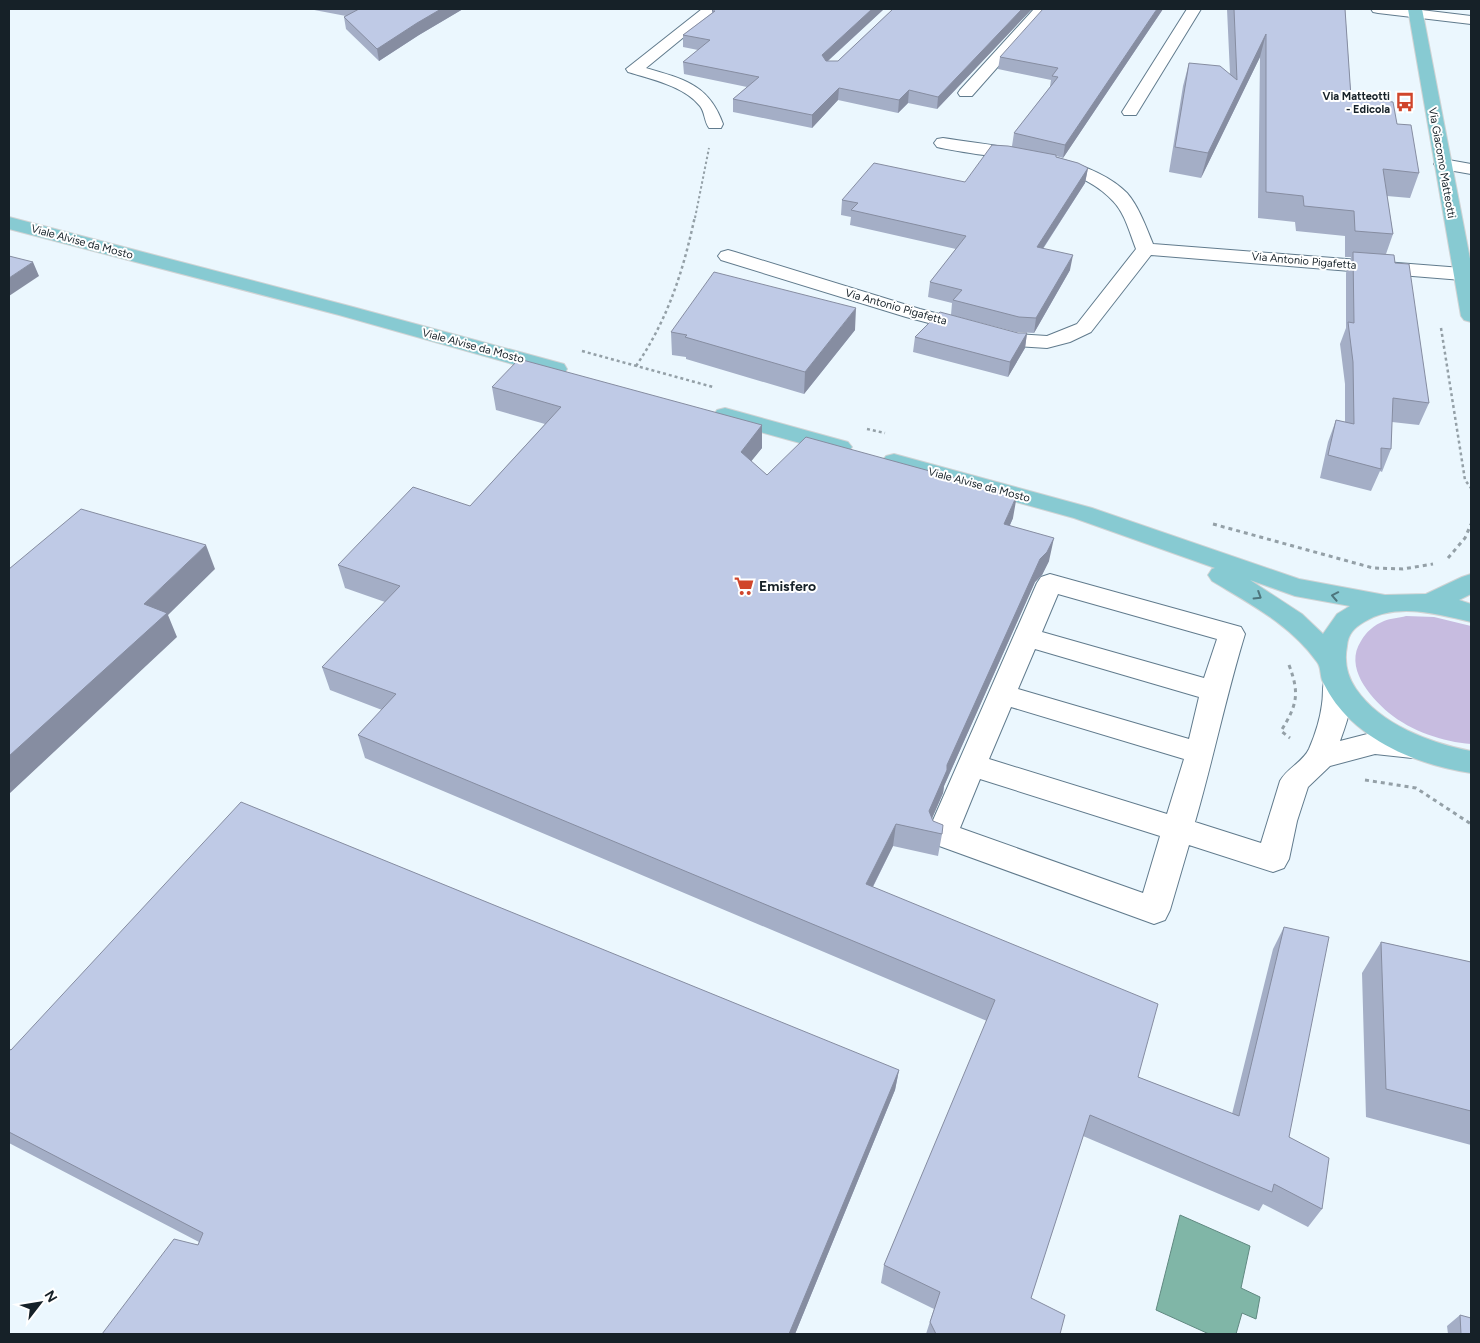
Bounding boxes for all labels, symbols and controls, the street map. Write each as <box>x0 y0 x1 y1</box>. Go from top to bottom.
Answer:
place label: Via Matteotti - Edicola <box>1322 90 1390 116</box>
bus stop icon: Via Matteotti - Edicola <box>1394 91 1416 113</box>
street label: Via Giacomo Matteotti <box>1426 107 1458 219</box>
street label: Viale Alvise da Mosto <box>30 222 134 262</box>
street label: Via Antonio Pigafetta <box>1251 250 1357 272</box>
street label: Via Antonio Pigafetta <box>844 286 948 328</box>
street label: Viale Alvise da Mosto <box>421 326 525 366</box>
street label: Viale Alvise da Mosto <box>927 465 1031 505</box>
supermarket icon: Emisfero <box>733 575 755 597</box>
place label: Emisfero <box>759 578 816 595</box>
one-way arrow <box>1253 590 1262 600</box>
one-way arrow <box>1331 591 1340 602</box>
north arrow <box>15 1278 65 1328</box>
text: N <box>41 1288 61 1306</box>

